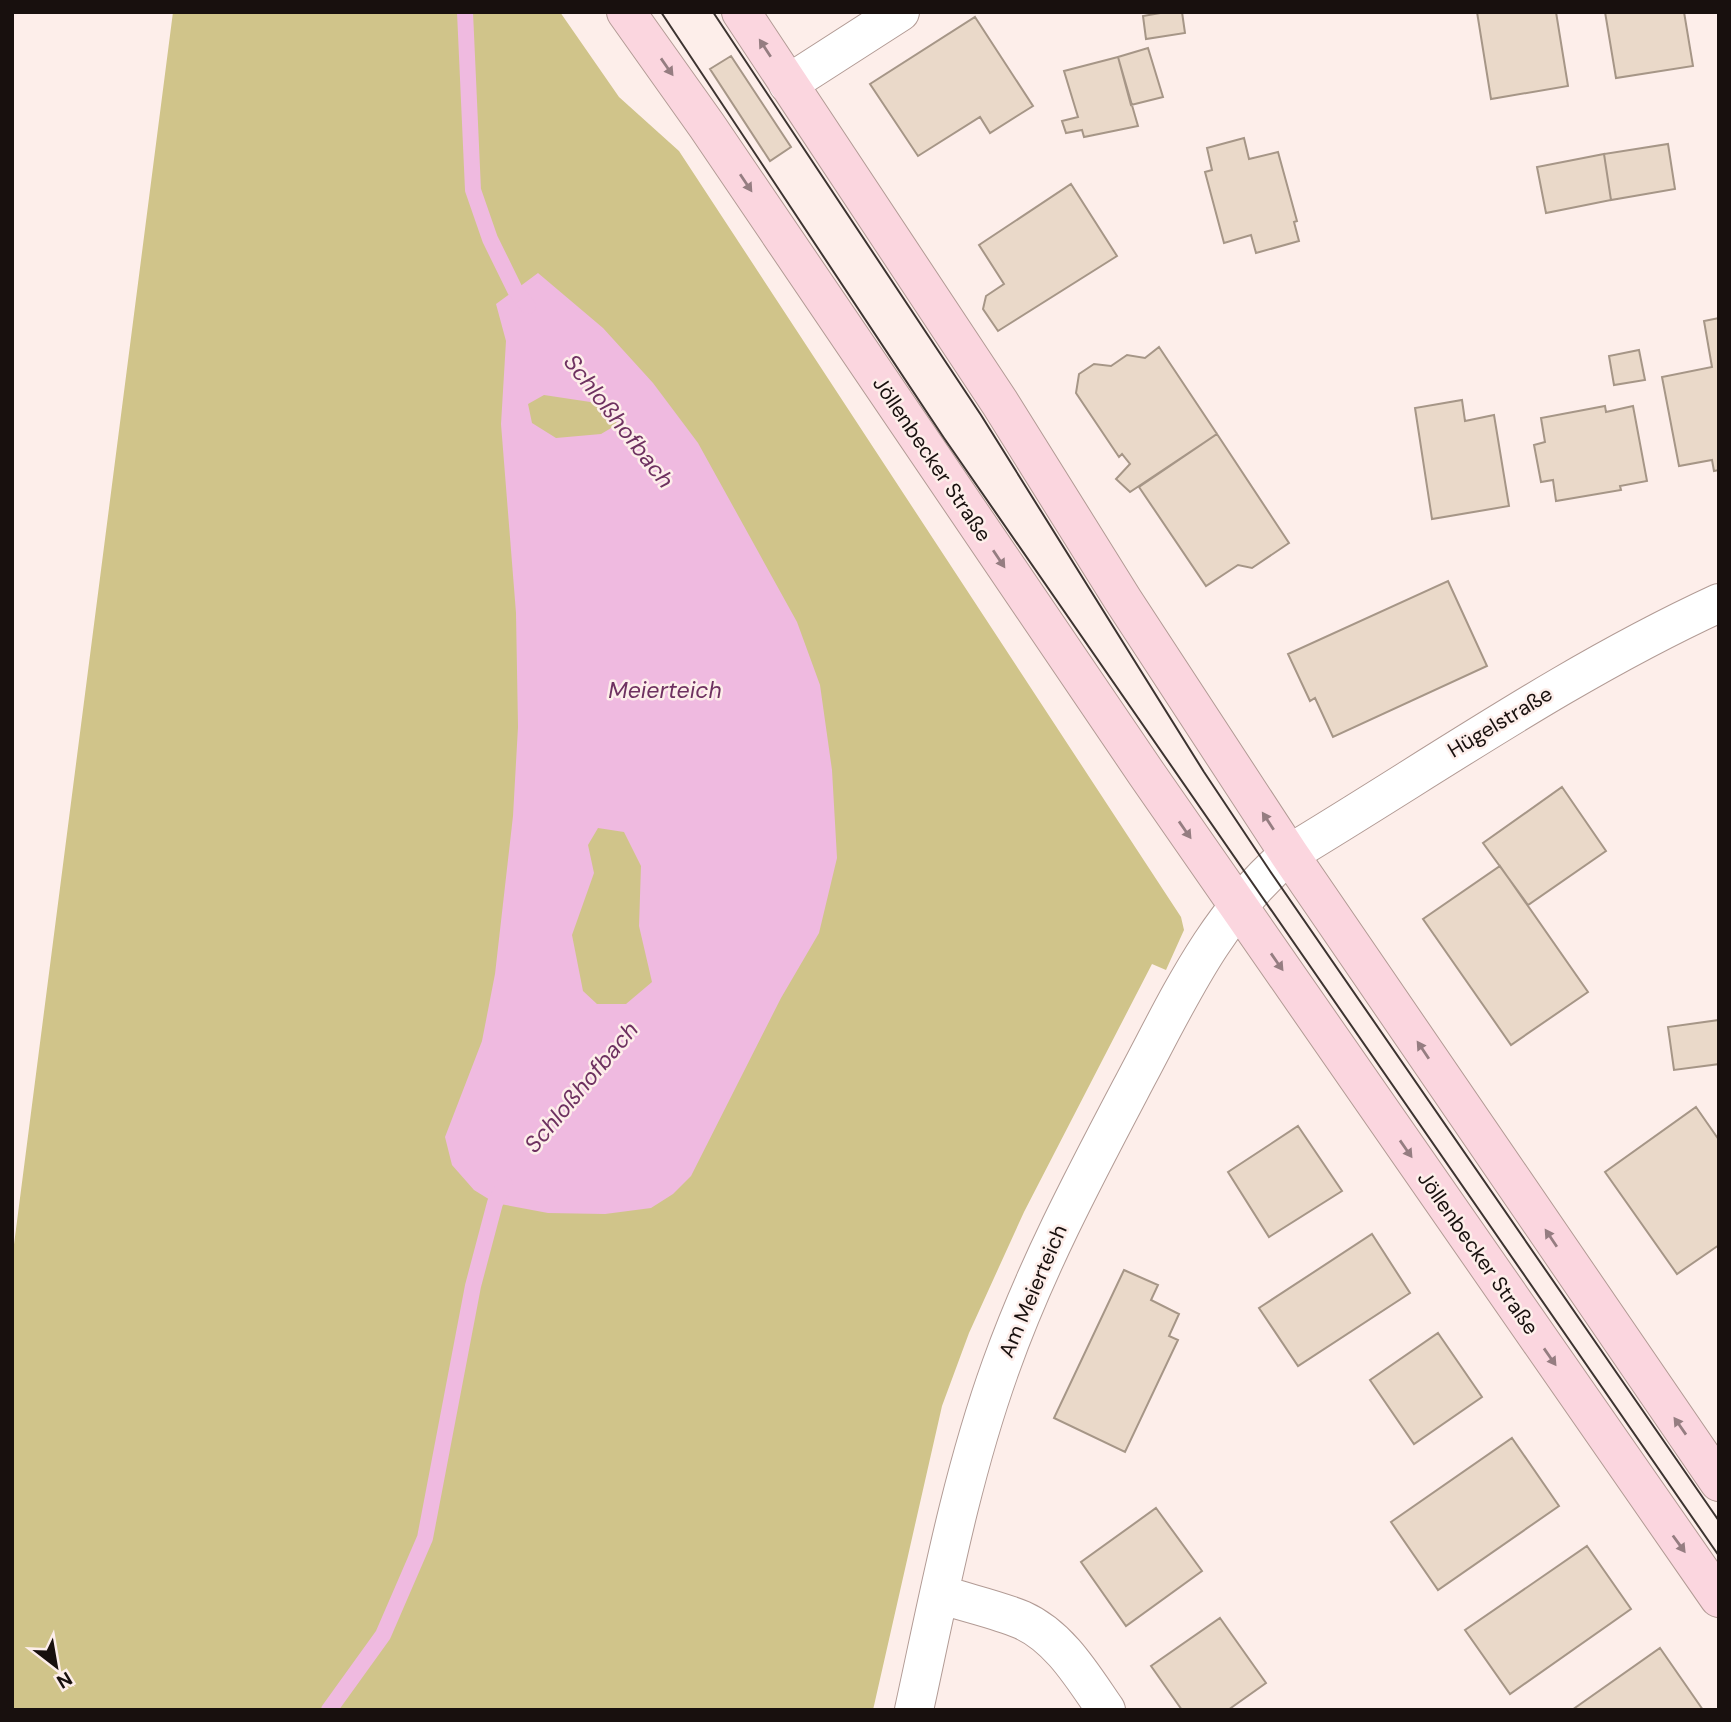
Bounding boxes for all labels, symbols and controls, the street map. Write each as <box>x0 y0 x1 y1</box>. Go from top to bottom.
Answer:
one-way arrow <box>758 39 772 57</box>
one-way arrow <box>660 58 674 76</box>
one-way arrow <box>739 173 752 193</box>
water label: Schloßhofbach <box>557 348 681 494</box>
street label: Jöllenbecker Straße <box>866 371 998 547</box>
one-way arrow <box>992 550 1006 568</box>
water label: Meierteich <box>608 675 722 705</box>
street label: Hügelstraße <box>1443 680 1558 764</box>
one-way arrow <box>1261 812 1274 831</box>
one-way arrow <box>1178 820 1191 839</box>
one-way arrow <box>1270 953 1284 971</box>
water label: Schloßhofbach <box>517 1015 645 1159</box>
one-way arrow <box>1416 1041 1430 1059</box>
one-way arrow <box>1399 1140 1412 1159</box>
street label: Jöllenbecker Straße <box>1411 1166 1545 1340</box>
street label: Am Meierteich <box>992 1220 1074 1362</box>
one-way arrow <box>1544 1229 1558 1247</box>
one-way arrow <box>1543 1347 1556 1366</box>
one-way arrow <box>1674 1416 1687 1435</box>
one-way arrow <box>1672 1534 1686 1553</box>
north arrow <box>21 1631 91 1701</box>
text: N <box>52 1666 77 1694</box>

